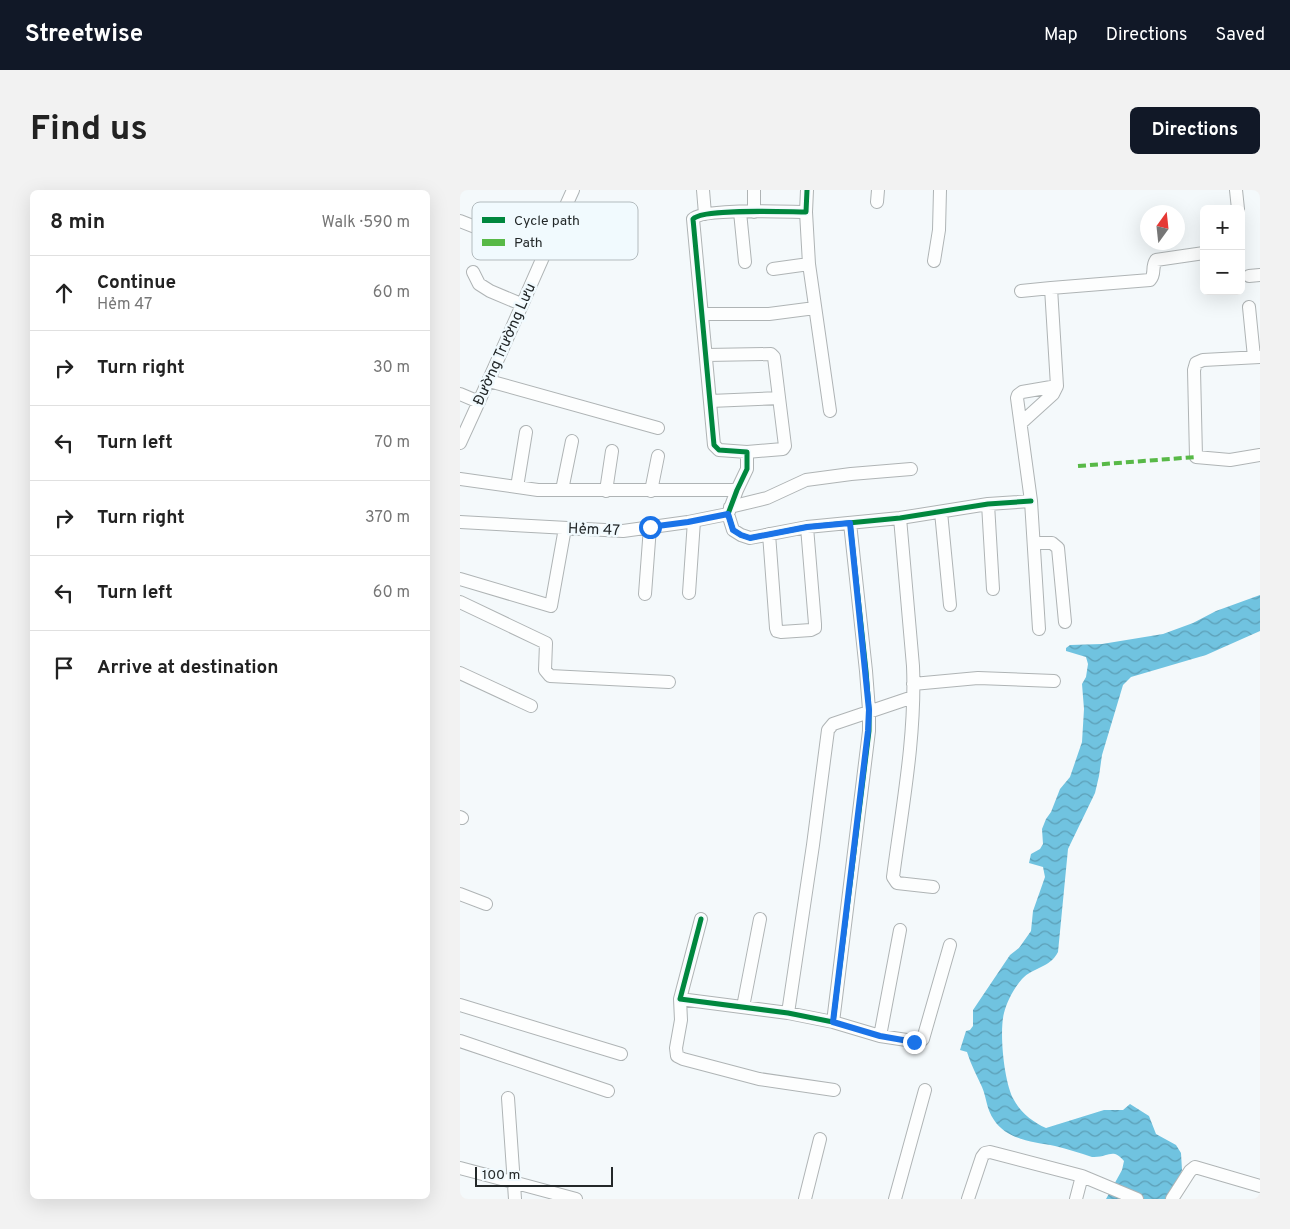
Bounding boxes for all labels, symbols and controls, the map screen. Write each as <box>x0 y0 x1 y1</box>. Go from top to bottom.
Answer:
text: Streetwise <box>25 20 143 50</box>
text: Map <box>1044 24 1078 47</box>
text: Directions <box>1106 24 1188 47</box>
text: Saved <box>1216 24 1265 47</box>
button: Directions <box>1130 107 1260 154</box>
text: Find us <box>30 108 148 152</box>
legend <box>472 202 638 260</box>
north arrow <box>1140 205 1185 250</box>
map controls <box>1200 205 1245 295</box>
button: + <box>1200 205 1245 250</box>
text: 8 min <box>50 209 105 236</box>
text: Walk · 590 m <box>322 213 410 233</box>
text: Cycle path <box>514 213 580 230</box>
text: Path <box>514 235 543 252</box>
button: − <box>1200 250 1245 295</box>
text: Continue <box>97 271 176 295</box>
icon: ahead <box>50 279 78 307</box>
street label: Đường Trường Lưu <box>470 281 541 409</box>
text: 60 m <box>373 283 410 303</box>
text: Hẻm 47 <box>97 295 152 315</box>
icon: right <box>50 354 78 382</box>
text: Turn right <box>97 356 185 380</box>
text: 30 m <box>373 358 410 378</box>
icon: left <box>50 429 78 457</box>
text: Turn left <box>97 431 173 455</box>
text: 70 m <box>375 433 410 453</box>
icon: right <box>50 504 78 532</box>
text: Turn right <box>97 506 185 530</box>
text: 370 m <box>365 508 410 528</box>
route start <box>639 516 662 539</box>
street label: Hẻm 47 <box>568 520 620 541</box>
icon: left <box>50 579 78 607</box>
text: Turn left <box>97 581 173 605</box>
text: 60 m <box>373 583 410 603</box>
icon: arrive <box>50 654 78 682</box>
text: Arrive at destination <box>97 656 278 680</box>
route end <box>903 1031 926 1054</box>
scale bar <box>475 1164 612 1187</box>
text: 100 m <box>482 1167 520 1184</box>

